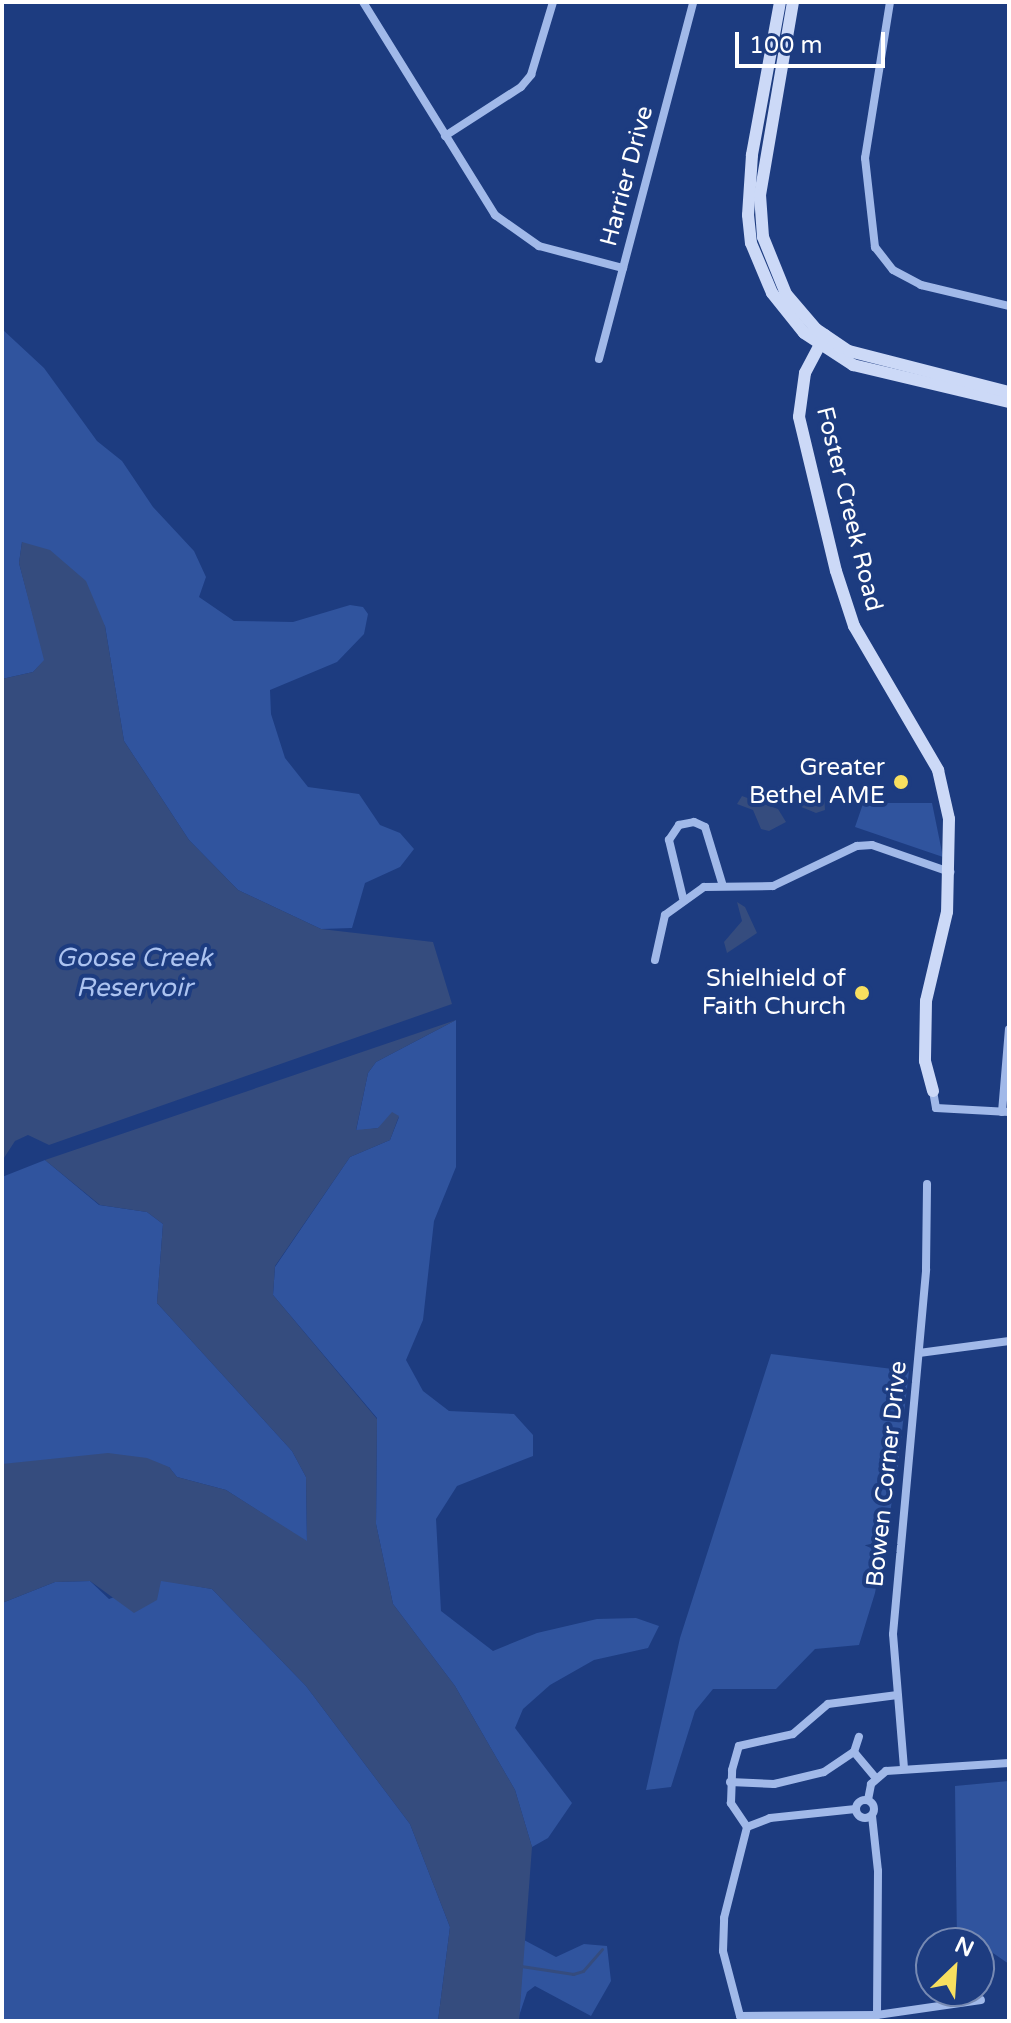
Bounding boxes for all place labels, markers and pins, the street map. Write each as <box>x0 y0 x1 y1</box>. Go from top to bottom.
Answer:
place label: Greater Bethel AME <box>749 754 885 810</box>
marker: Greater Bethel AME <box>892 773 910 791</box>
place label: Shielhield of Faith Church <box>702 965 846 1021</box>
marker: Shielhield of Faith Church <box>853 984 871 1002</box>

